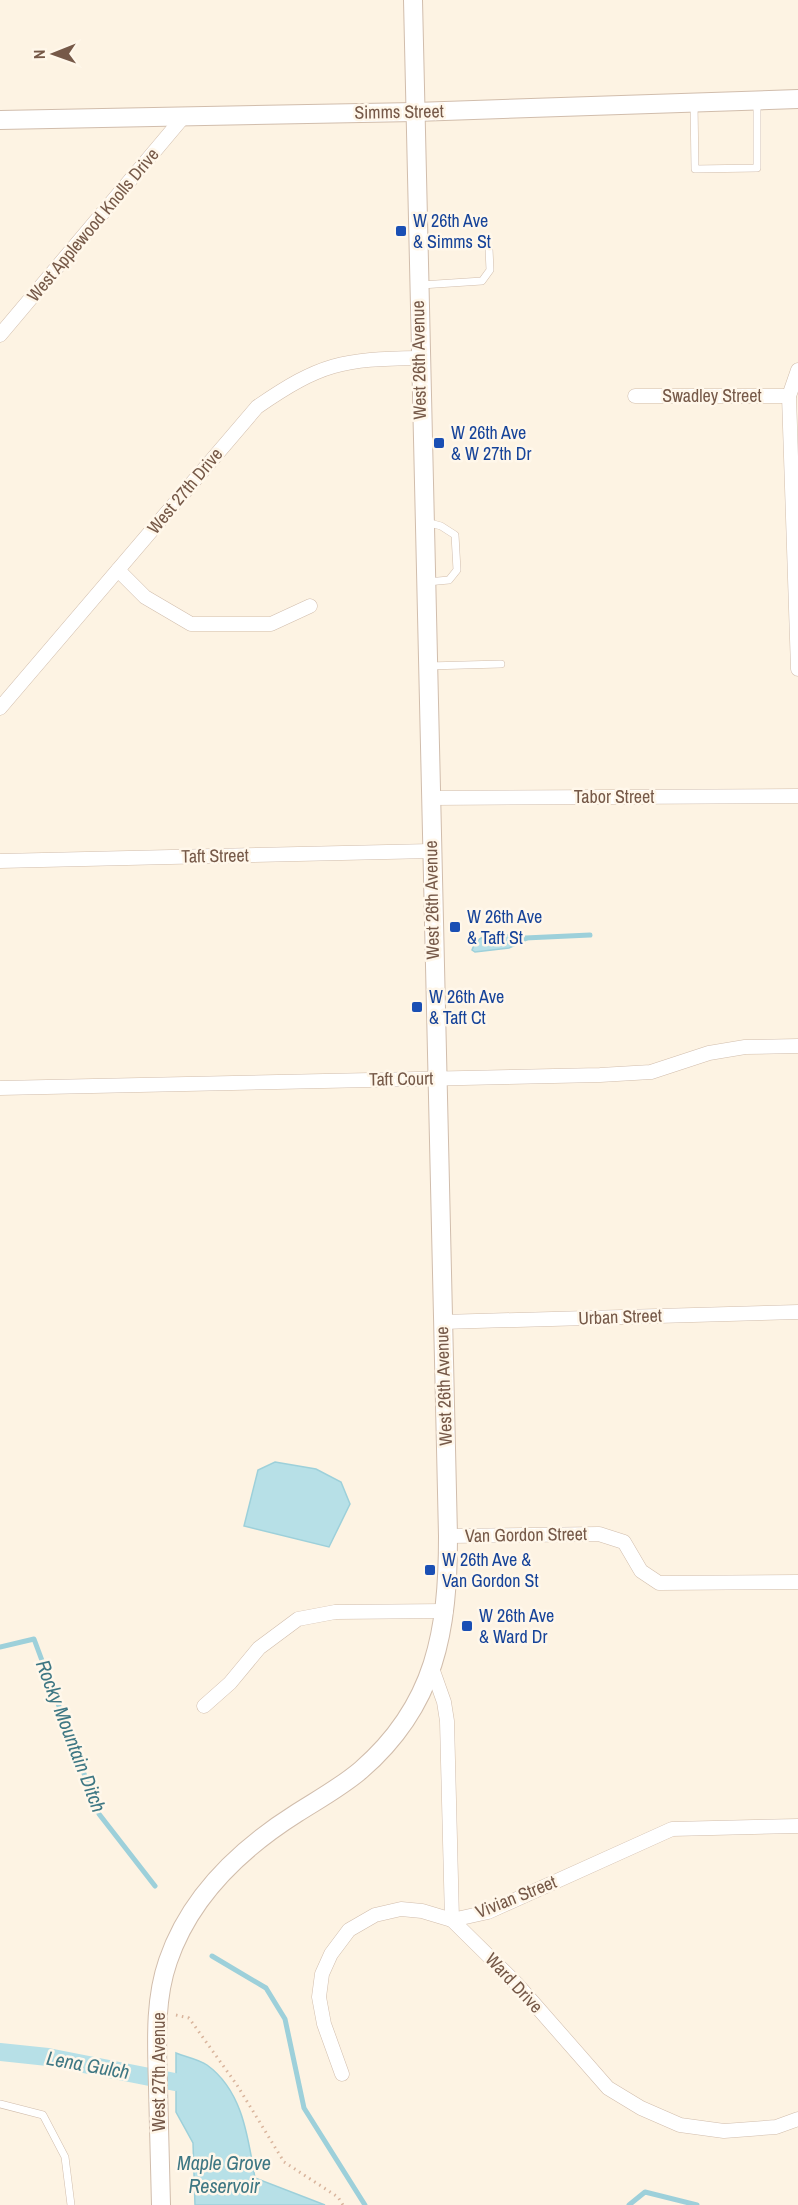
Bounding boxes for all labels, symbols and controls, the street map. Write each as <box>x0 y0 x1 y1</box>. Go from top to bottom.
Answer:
north arrow <box>24 24 84 84</box>
text: N <box>28 49 50 59</box>
street label: Simms Street <box>354 98 444 125</box>
street label: West Applewood Knolls Drive <box>21 143 164 307</box>
place label: W 26th Ave & Simms St <box>413 208 491 254</box>
marker: W 26th Ave & Simms St <box>394 224 408 238</box>
street label: West 26th Avenue <box>405 300 432 420</box>
street label: Swadley Street <box>662 383 762 408</box>
place label: W 26th Ave & W 27th Dr <box>451 420 531 466</box>
marker: W 26th Ave & W 27th Dr <box>432 436 446 450</box>
street label: West 27th Drive <box>141 442 228 539</box>
street label: Tabor Street <box>574 784 654 809</box>
street label: West 26th Avenue <box>418 840 445 960</box>
street label: Taft Street <box>181 842 249 869</box>
place label: W 26th Ave & Taft St <box>467 904 542 950</box>
marker: W 26th Ave & Taft St <box>448 920 462 934</box>
place label: W 26th Ave & Taft Ct <box>429 984 504 1030</box>
marker: W 26th Ave & Taft Ct <box>410 1000 424 1014</box>
street label: Taft Court <box>369 1065 433 1092</box>
street label: Urban Street <box>578 1303 662 1330</box>
street label: West 26th Avenue <box>429 1326 458 1446</box>
street label: Van Gordon Street <box>465 1521 587 1548</box>
place label: W 26th Ave & Van Gordon St <box>442 1547 539 1593</box>
marker: W 26th Ave & Van Gordon St <box>423 1563 437 1577</box>
place label: W 26th Ave & Ward Dr <box>479 1603 554 1649</box>
marker: W 26th Ave & Ward Dr <box>460 1619 474 1633</box>
water label: Rocky Mountain Ditch <box>30 1656 113 1816</box>
street label: Vivian Street <box>472 1869 560 1924</box>
street label: Ward Drive <box>480 1947 549 2018</box>
street label: West 27th Avenue <box>146 2012 171 2132</box>
water label: Lena Gulch <box>44 2044 132 2085</box>
water label: Maple Grove Reservoir <box>177 2149 271 2199</box>

